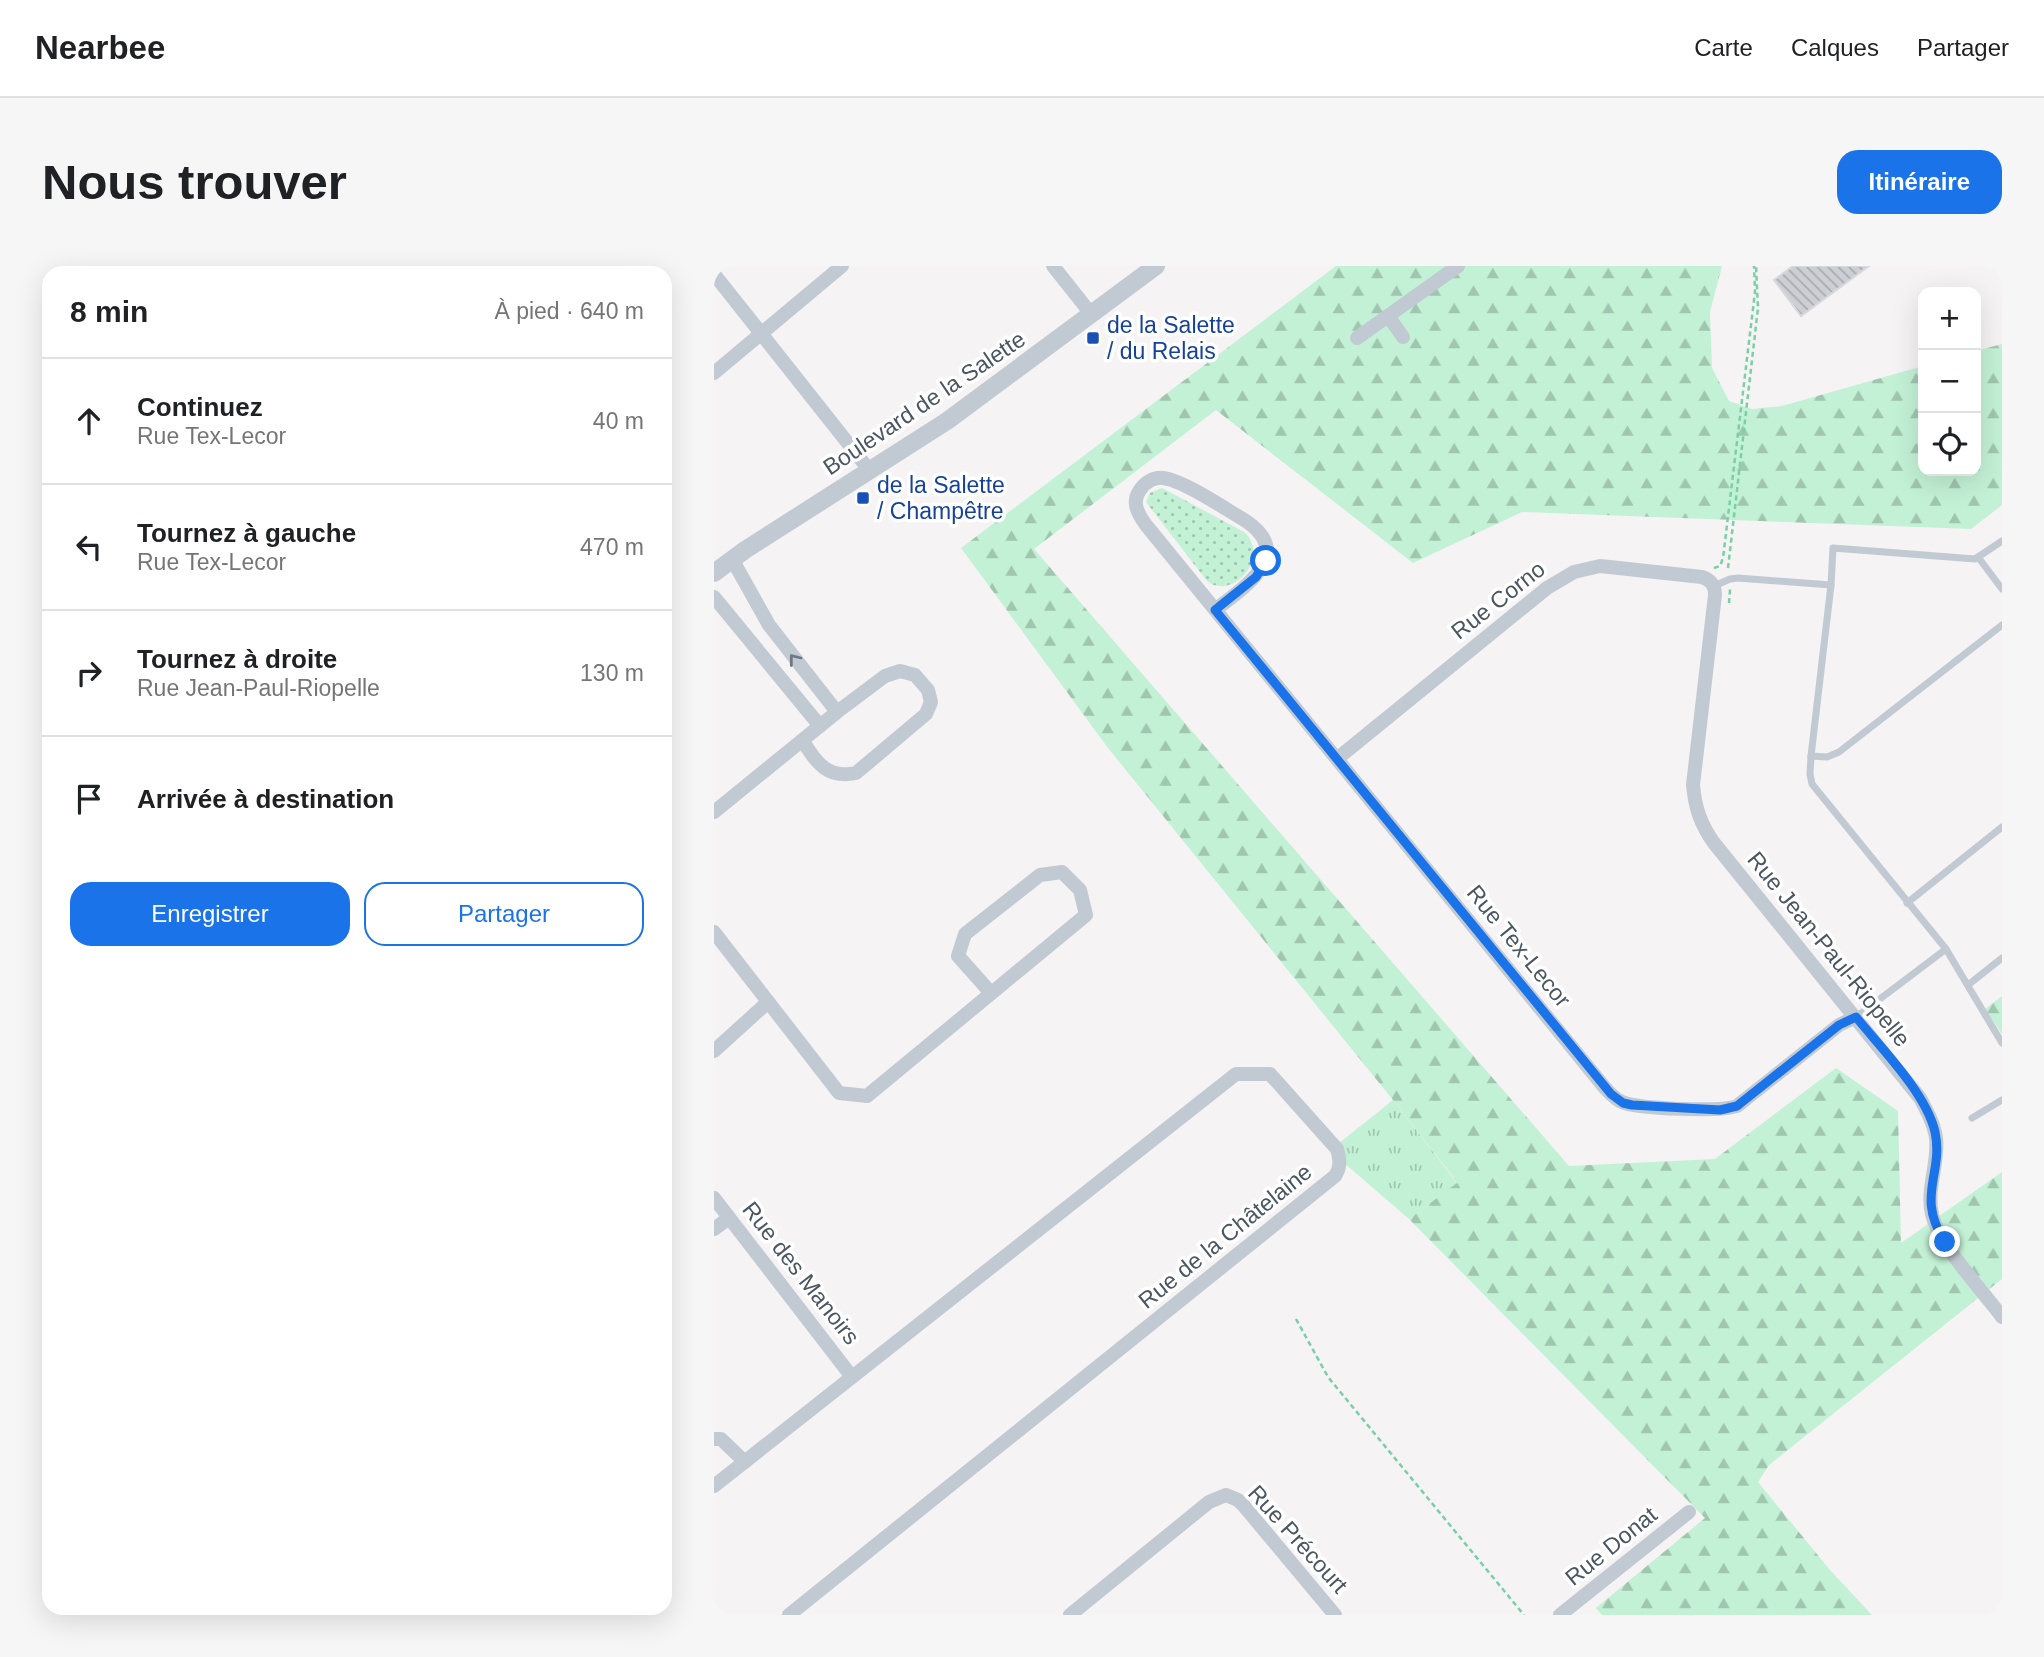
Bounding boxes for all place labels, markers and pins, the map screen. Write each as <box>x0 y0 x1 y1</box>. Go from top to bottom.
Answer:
place label: de la Salette / du Relais <box>1107 312 1235 364</box>
marker: de la Salette / du Relais <box>1085 330 1101 346</box>
place label: de la Salette / Champêtre <box>877 472 1005 524</box>
marker: de la Salette / Champêtre <box>855 490 871 506</box>

